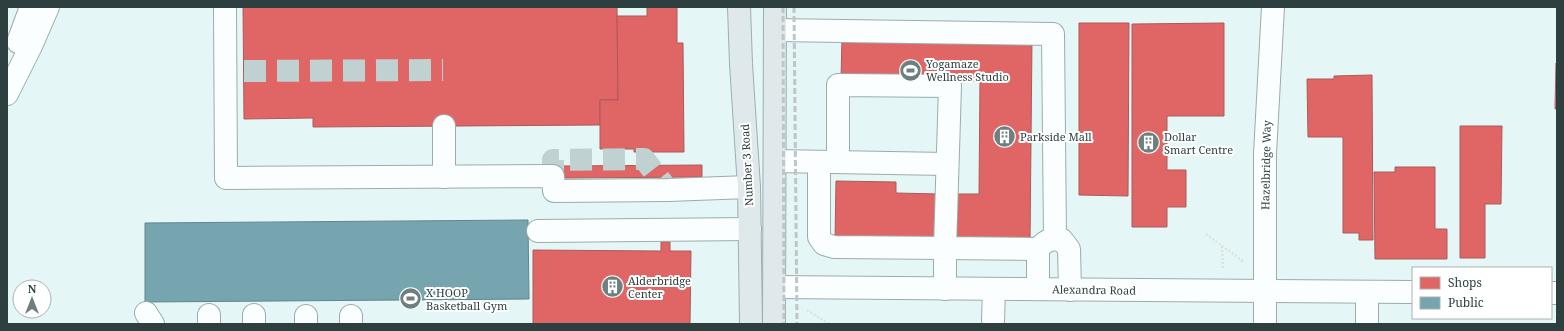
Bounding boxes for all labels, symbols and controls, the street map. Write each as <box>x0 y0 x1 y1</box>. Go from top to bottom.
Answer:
place label: Yogamaze Wellness Studio <box>925 56 1009 84</box>
sports icon: Yogamaze Wellness Studio <box>898 57 924 83</box>
street label: Hazelbridge Way <box>1257 119 1274 210</box>
street label: Number 3 Road <box>737 123 756 206</box>
building icon: Parkside Mall <box>992 124 1018 150</box>
place label: Parkside Mall <box>1020 129 1092 144</box>
place label: Dollar Smart Centre <box>1164 129 1233 157</box>
building icon: Dollar Smart Centre <box>1136 130 1162 156</box>
legend <box>1412 267 1552 319</box>
place label: Alderbridge Center <box>628 273 691 301</box>
building icon: Alderbridge Center <box>599 274 625 300</box>
text: Shops <box>1448 274 1482 291</box>
north arrow <box>12 279 52 319</box>
text: N <box>28 281 37 296</box>
street label: Alexandra Road <box>1052 281 1136 298</box>
place label: X HOOP Basketball Gym <box>426 285 508 313</box>
sports icon: X HOOP Basketball Gym <box>397 286 423 312</box>
text: Public <box>1448 294 1484 311</box>

